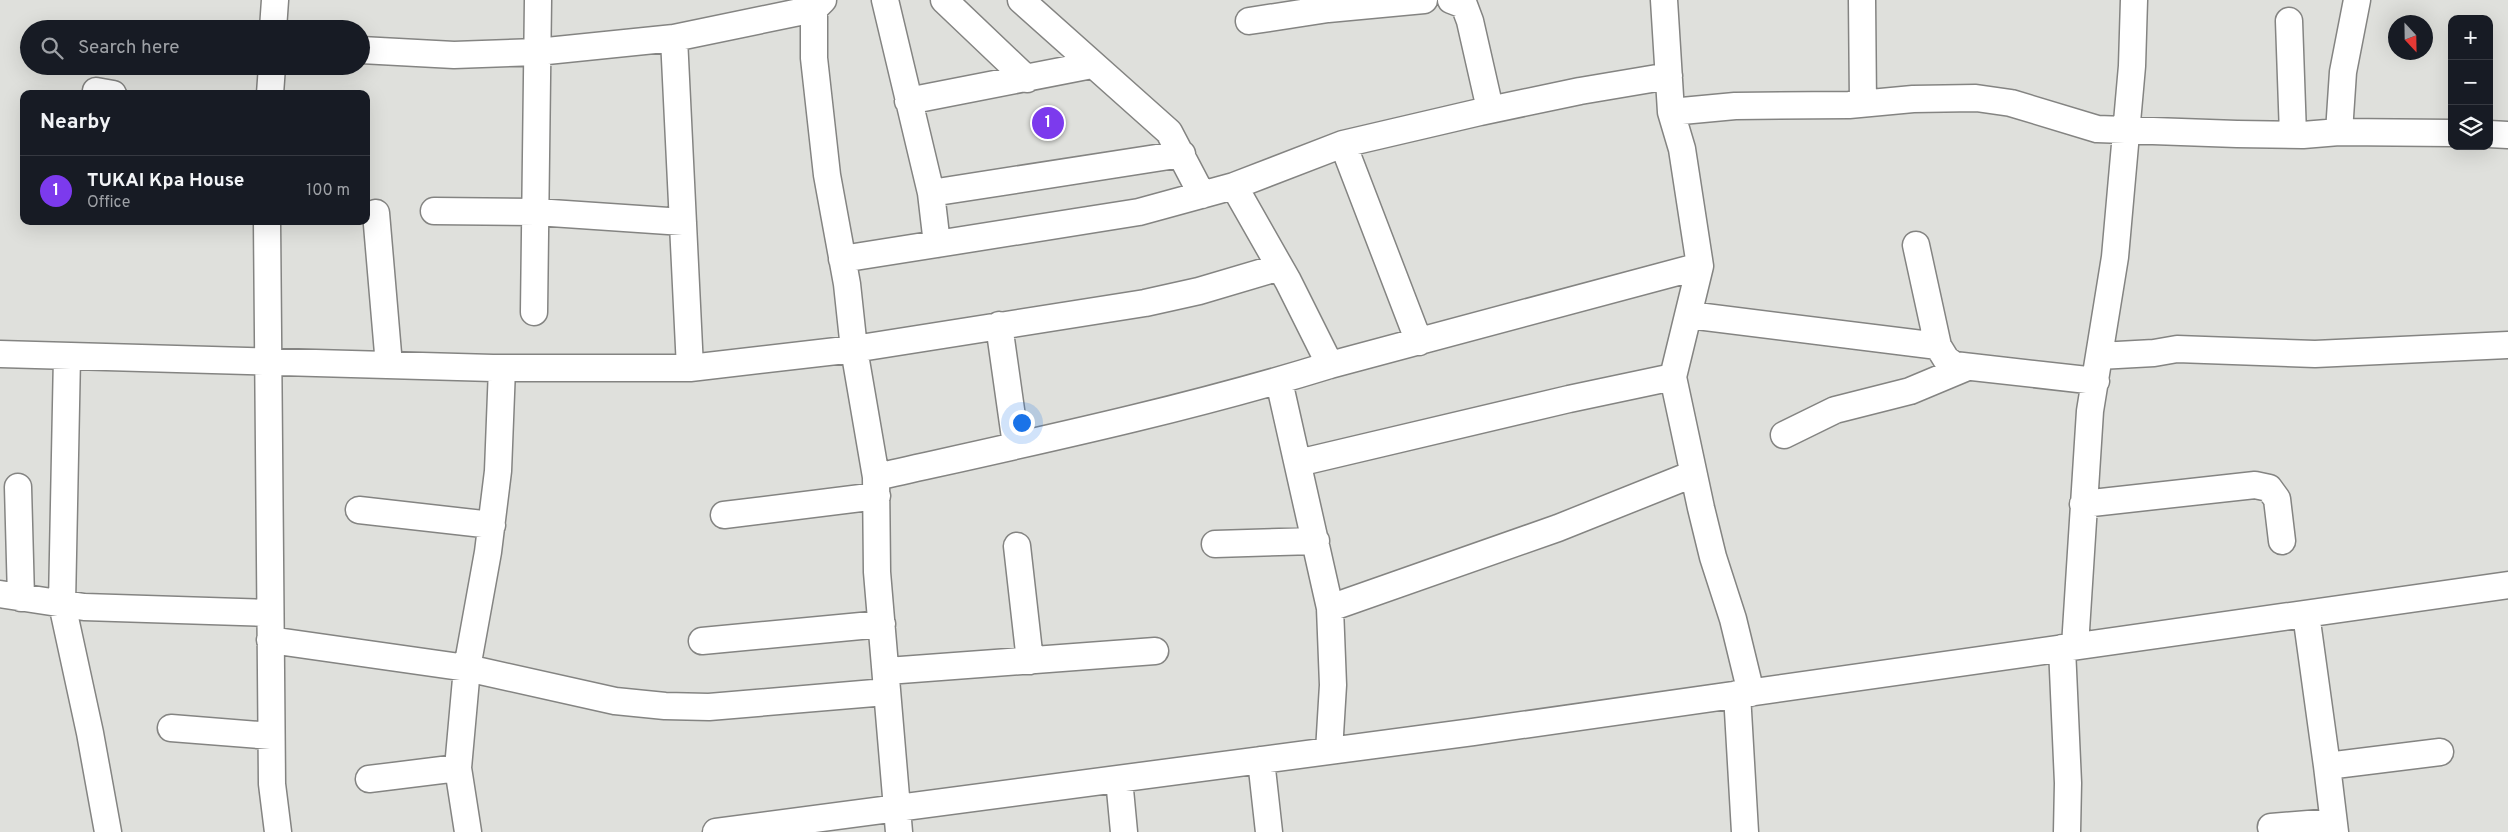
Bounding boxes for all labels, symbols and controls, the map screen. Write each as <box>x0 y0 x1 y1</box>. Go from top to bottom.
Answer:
north arrow <box>2388 15 2433 60</box>
map controls <box>2448 15 2493 150</box>
button: + <box>2448 15 2493 60</box>
search box <box>20 20 370 75</box>
icon: search <box>38 34 66 62</box>
text: Search here <box>78 36 180 60</box>
button: − <box>2448 60 2493 105</box>
pin: 1 <box>1032 104 1064 142</box>
button: layers <box>2448 105 2493 150</box>
text: Nearby <box>40 109 111 136</box>
text: TUKAI Kpa House <box>87 169 244 193</box>
text: 1 <box>53 181 59 201</box>
text: 100 m <box>306 181 350 201</box>
text: Office <box>87 193 130 213</box>
your location <box>1009 410 1035 436</box>

